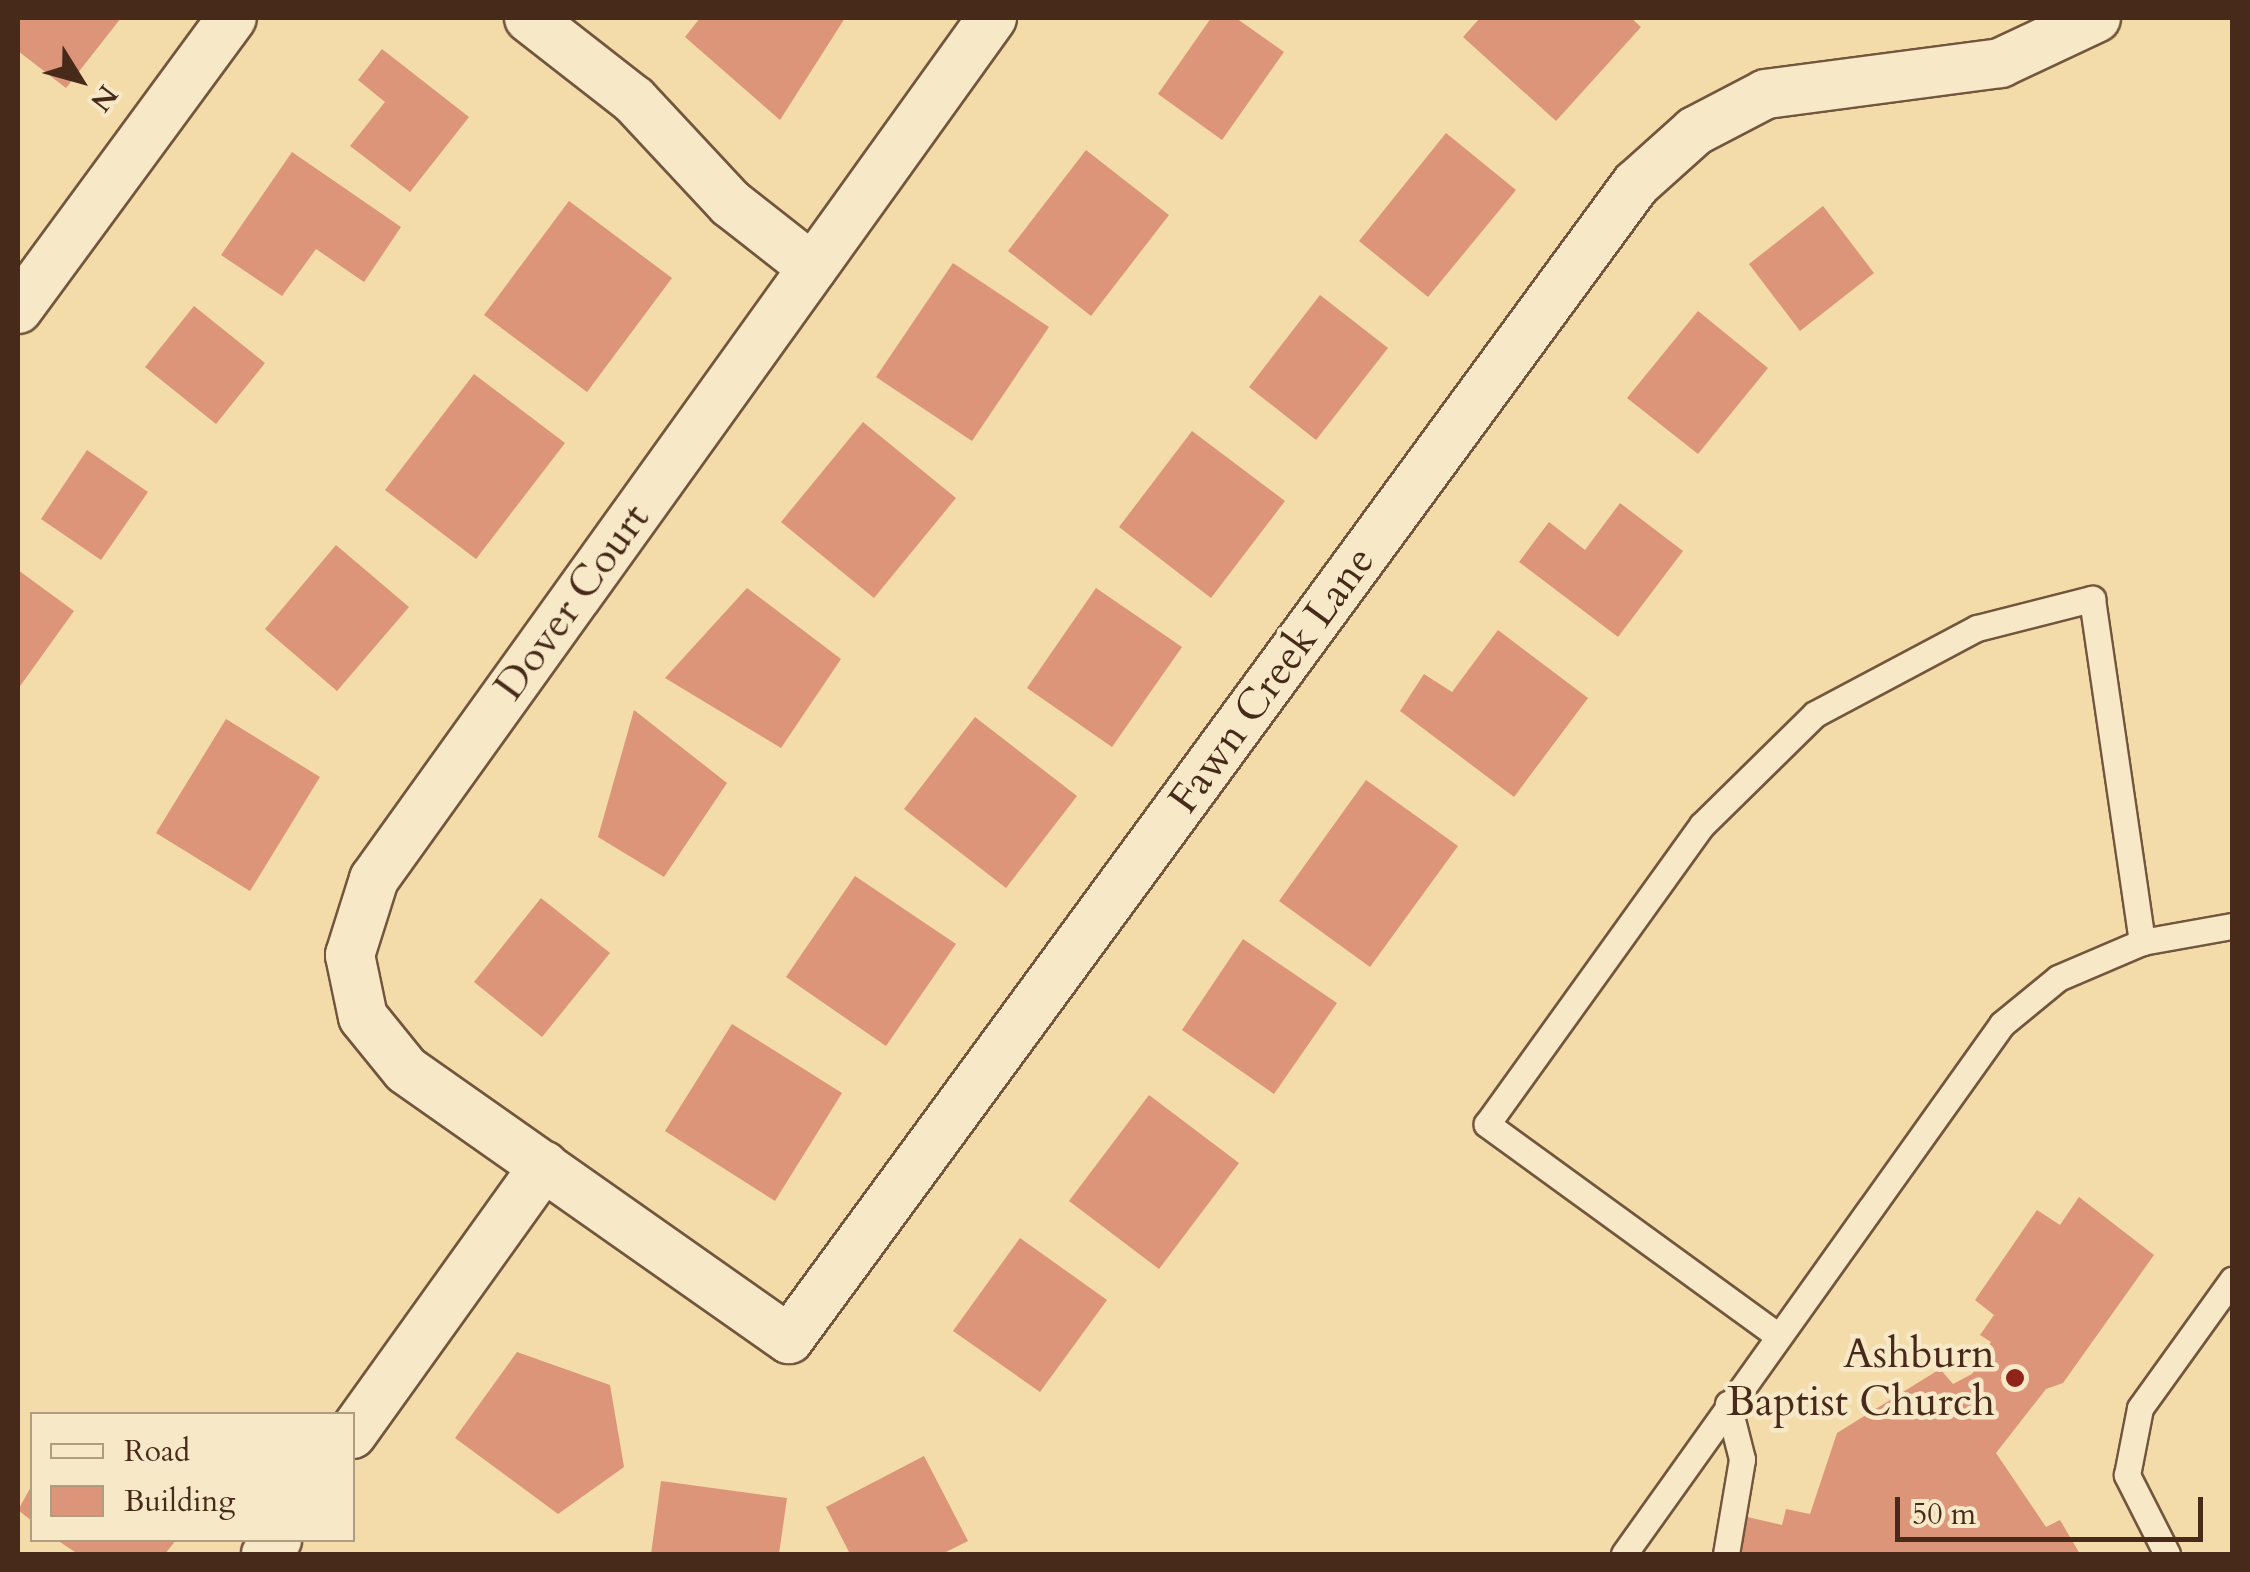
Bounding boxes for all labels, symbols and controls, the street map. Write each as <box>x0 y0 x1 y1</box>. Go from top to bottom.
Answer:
north arrow <box>30 30 130 130</box>
text: N <box>81 77 126 119</box>
street label: Dover Court <box>484 494 660 710</box>
street label: Fawn Creek Lane <box>1159 537 1385 823</box>
place label: Ashburn Baptist Church <box>1727 1329 1995 1428</box>
marker: Ashburn Baptist Church <box>2004 1367 2026 1389</box>
legend <box>30 1412 355 1542</box>
text: Road <box>124 1431 190 1472</box>
scale bar <box>1900 1477 2208 1539</box>
text: Building <box>124 1481 235 1522</box>
text: 50 m <box>1912 1494 1976 1535</box>

